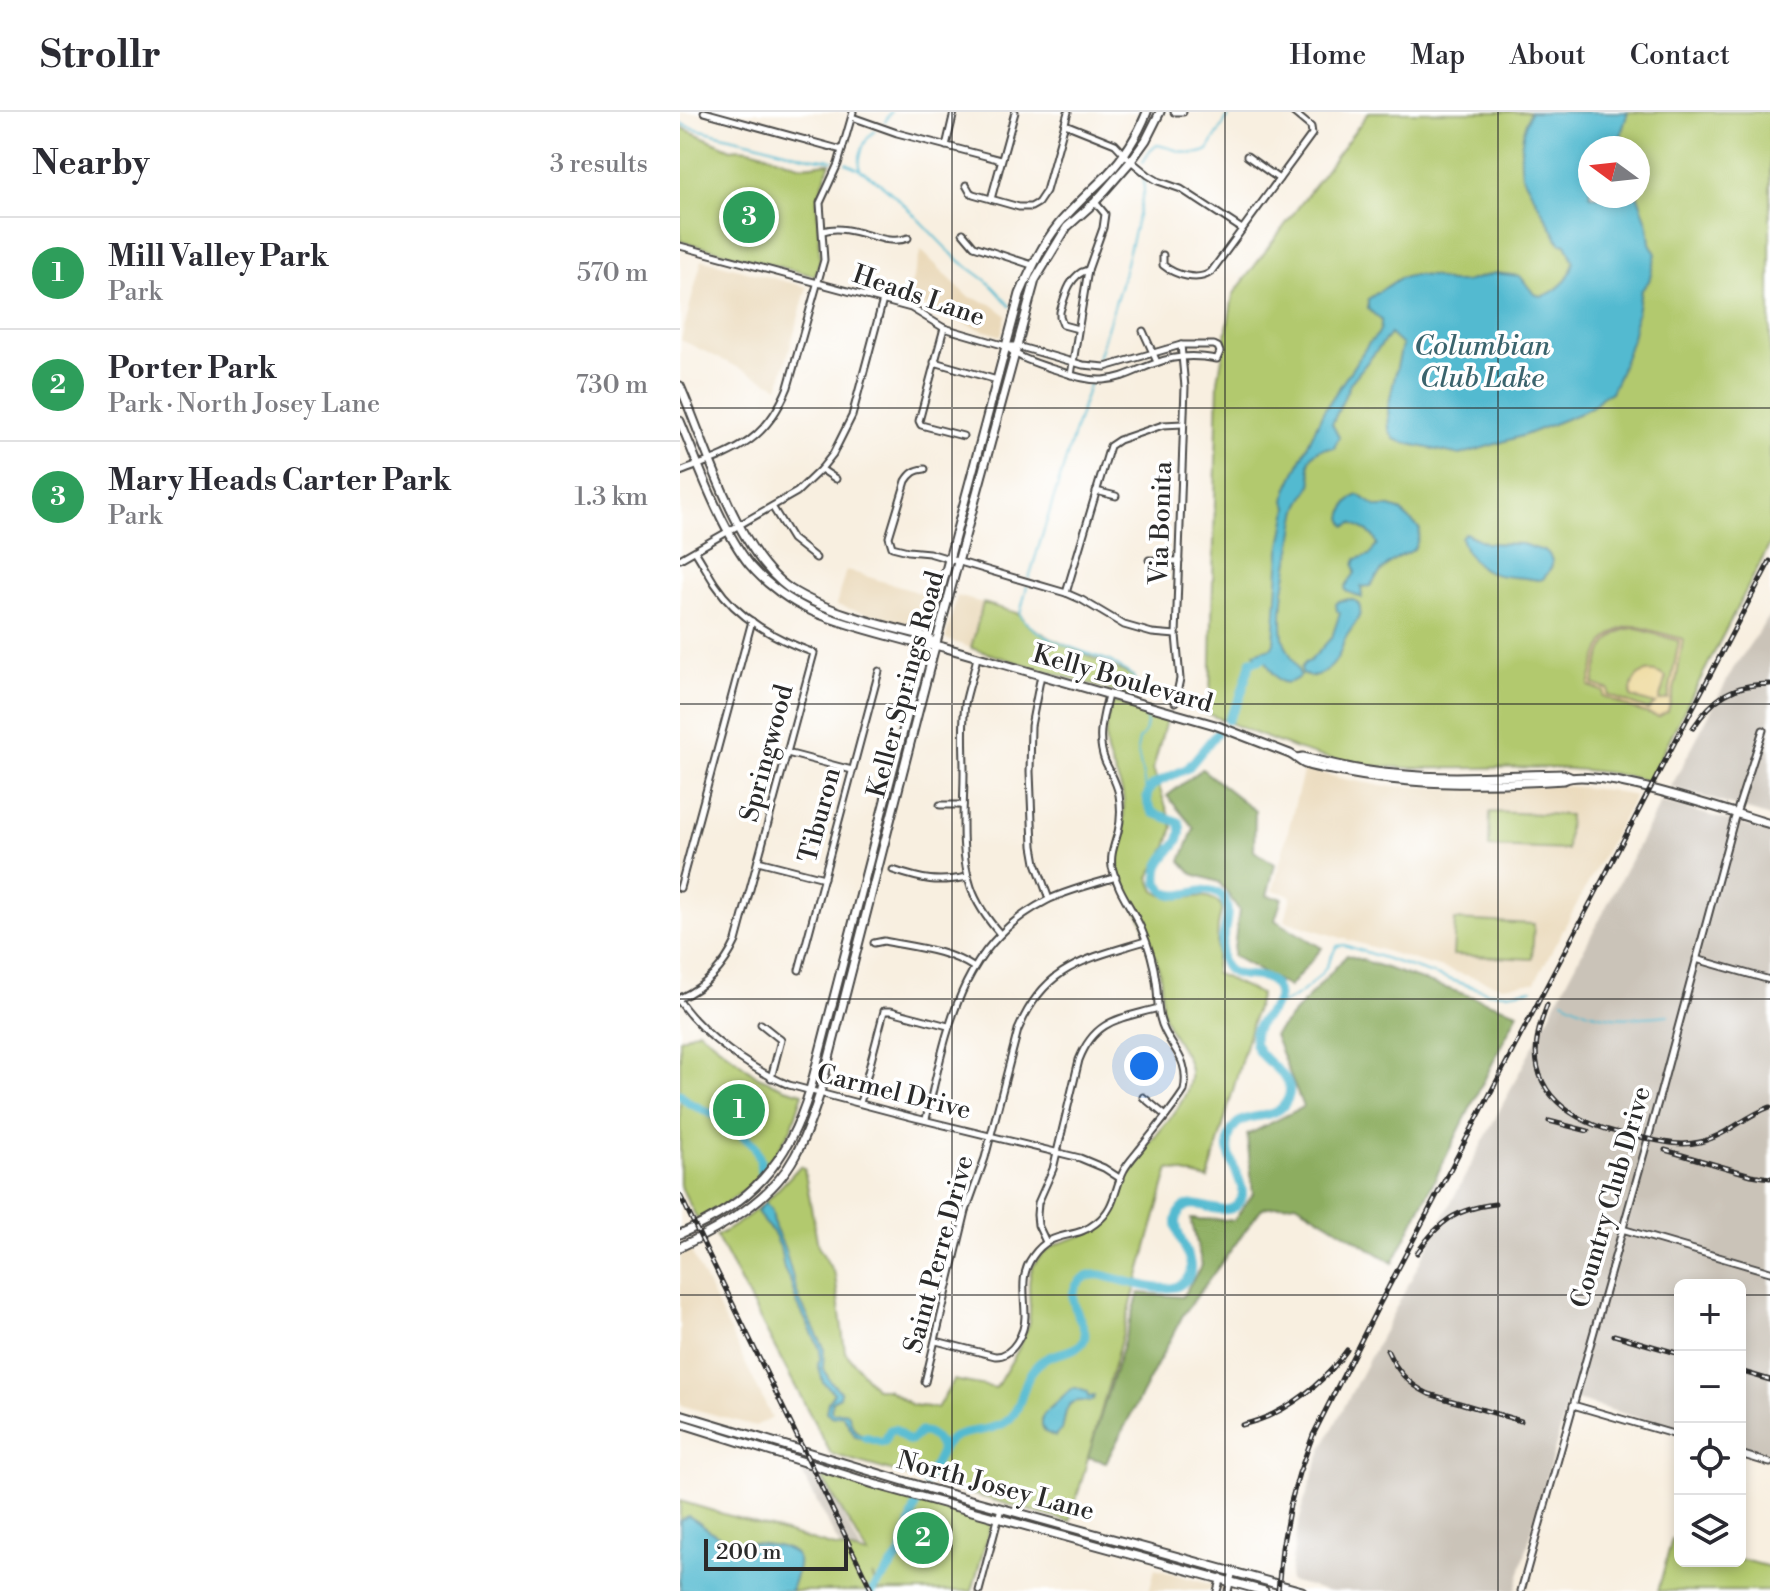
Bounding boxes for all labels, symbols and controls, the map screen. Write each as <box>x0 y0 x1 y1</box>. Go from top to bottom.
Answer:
text: Strollr <box>40 32 161 79</box>
text: Home <box>1290 38 1366 73</box>
text: Map <box>1410 38 1465 73</box>
text: About <box>1509 38 1586 73</box>
text: Contact <box>1630 38 1730 73</box>
north arrow <box>1578 136 1650 208</box>
text: Nearby <box>32 143 150 185</box>
text: 3 results <box>550 148 648 180</box>
pin: 3 <box>723 187 775 247</box>
text: Mill Valley Park <box>108 238 329 276</box>
text: 1 <box>52 257 64 289</box>
text: 570 m <box>577 257 648 289</box>
street label: Heads Lane <box>848 258 989 333</box>
text: Park <box>108 276 162 308</box>
water label: Columbian Club Lake <box>1414 329 1550 396</box>
text: Porter Park <box>108 350 277 388</box>
text: 2 <box>50 369 66 401</box>
text: 730 m <box>575 369 648 401</box>
text: Park · North Josey Lane <box>108 388 380 420</box>
street label: Via Bonita <box>1143 460 1179 586</box>
text: Mary Heads Carter Park <box>108 462 451 500</box>
text: 3 <box>50 481 66 513</box>
text: 1.3 km <box>574 481 648 513</box>
text: Park <box>108 500 162 532</box>
street label: Keller Springs Road <box>860 567 952 801</box>
street label: Kelly Boulevard <box>1029 638 1217 720</box>
street label: Springwood <box>733 681 801 825</box>
street label: Tiburon <box>792 764 848 866</box>
your location <box>1124 1046 1164 1086</box>
street label: Carmel Drive <box>813 1057 974 1127</box>
pin: 1 <box>713 1080 765 1140</box>
street label: Country Club Drive <box>1564 1083 1658 1312</box>
street label: Saint Perre Drive <box>897 1152 981 1357</box>
map controls <box>1674 1279 1746 1567</box>
button: + <box>1674 1279 1746 1351</box>
button: − <box>1674 1351 1746 1423</box>
button: locate <box>1674 1423 1746 1495</box>
street label: North Josey Lane <box>893 1444 1098 1528</box>
button: layers <box>1674 1495 1746 1567</box>
pin: 2 <box>897 1508 949 1568</box>
scale bar <box>704 1535 848 1571</box>
text: 200 m <box>716 1539 782 1566</box>

